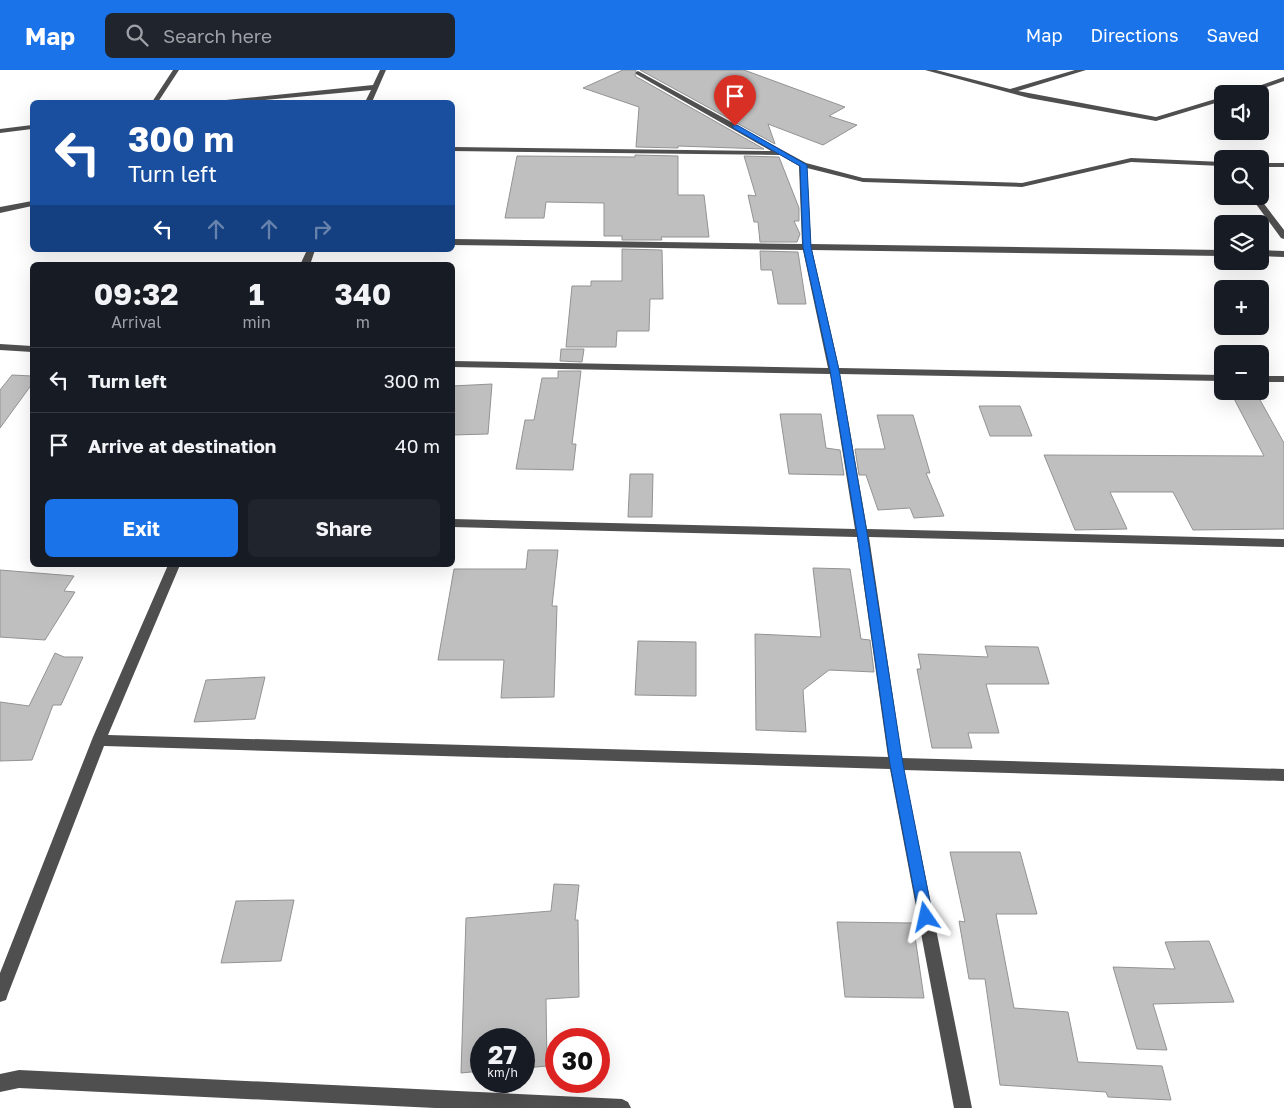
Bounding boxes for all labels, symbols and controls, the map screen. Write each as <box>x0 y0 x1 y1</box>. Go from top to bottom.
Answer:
search box <box>105 13 455 58</box>
text: Map <box>25 21 75 50</box>
icon: search <box>123 21 151 49</box>
text: Search here <box>163 24 272 47</box>
text: Map <box>1026 24 1062 46</box>
text: Directions <box>1090 24 1178 46</box>
text: Saved <box>1206 24 1259 46</box>
pin <box>714 75 756 126</box>
icon: arrive <box>721 82 749 110</box>
map controls <box>1214 85 1269 400</box>
button: sound <box>1214 85 1269 140</box>
text: 300 m <box>128 118 234 160</box>
icon: left <box>45 120 110 185</box>
button: search <box>1214 150 1269 205</box>
text: Turn left <box>128 160 217 187</box>
icon: left <box>149 215 177 243</box>
icon: ahead <box>202 215 230 243</box>
icon: ahead <box>255 215 283 243</box>
icon: right <box>308 215 336 243</box>
button: layers <box>1214 215 1269 270</box>
text: 09:32 <box>94 276 179 312</box>
text: 1 <box>249 276 264 312</box>
text: 340 <box>335 276 391 312</box>
button: + <box>1214 280 1269 335</box>
text: Arrival <box>111 312 161 332</box>
text: min <box>242 312 271 332</box>
text: m <box>356 312 370 332</box>
button: − <box>1214 345 1269 400</box>
icon: left <box>45 366 73 394</box>
text: Turn left <box>88 369 167 392</box>
text: 300 m <box>384 369 440 392</box>
icon: arrive <box>45 431 73 459</box>
text: Arrive at destination <box>88 434 276 457</box>
text: 40 m <box>395 434 440 457</box>
button: Exit <box>45 499 238 557</box>
button: Share <box>248 499 440 557</box>
position arrow <box>899 890 951 942</box>
speed limit sign: 30 <box>545 1028 610 1093</box>
text: 27 <box>488 1039 517 1070</box>
text: km/h <box>487 1065 518 1080</box>

